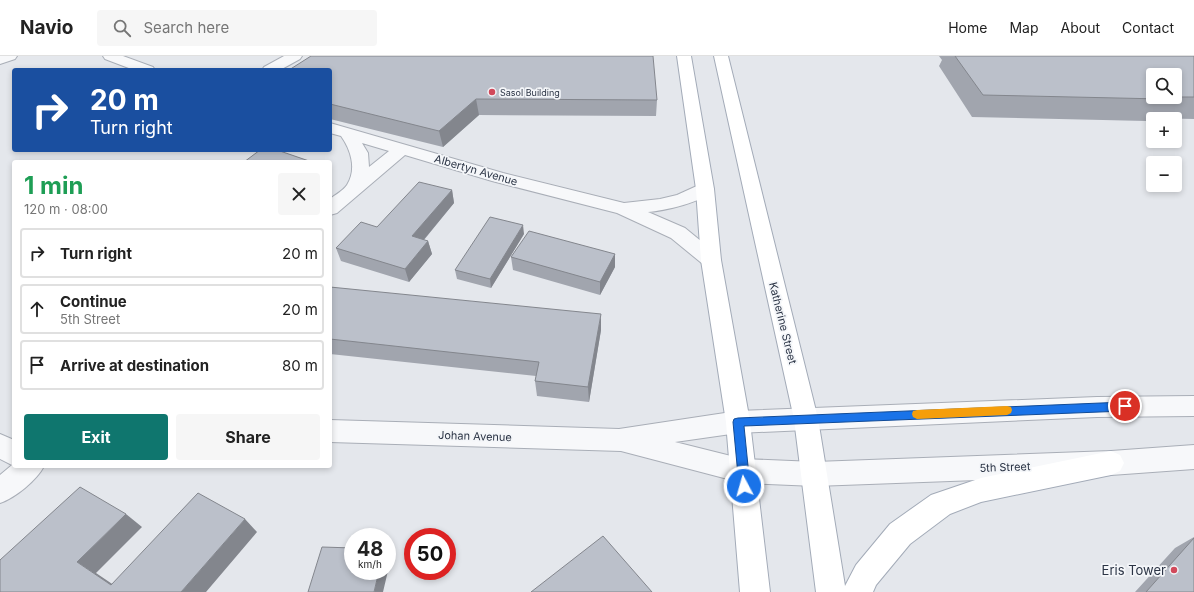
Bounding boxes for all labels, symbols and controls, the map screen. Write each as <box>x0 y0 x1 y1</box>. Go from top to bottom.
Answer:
search box <box>97 10 377 46</box>
text: Navio <box>20 16 73 39</box>
icon: search <box>111 17 133 39</box>
text: Search here <box>143 18 229 37</box>
text: Home <box>948 19 987 36</box>
text: Map <box>1009 19 1039 36</box>
text: About <box>1061 19 1100 36</box>
text: Contact <box>1122 19 1174 36</box>
map controls <box>1146 68 1182 192</box>
button: search <box>1146 68 1182 104</box>
text: 20 m <box>90 83 159 117</box>
icon: right <box>24 84 76 136</box>
marker: Sasol Building <box>487 87 497 97</box>
place label: Sasol Building <box>500 87 560 98</box>
button: + <box>1146 112 1182 148</box>
text: Turn right <box>90 117 173 138</box>
street label: Albertyn Avenue <box>433 151 519 189</box>
button: − <box>1146 156 1182 192</box>
text: 1 min <box>24 171 83 200</box>
button: close <box>278 173 320 215</box>
text: 120 m · 08:00 <box>24 201 108 217</box>
icon: right <box>26 242 48 264</box>
text: Turn right <box>60 244 132 263</box>
text: 20 m <box>282 244 318 263</box>
street label: Katherine Street <box>766 281 800 366</box>
text: Continue <box>60 292 127 311</box>
icon: ahead <box>26 298 48 320</box>
text: 20 m <box>282 300 318 319</box>
text: 5th Street <box>60 311 120 327</box>
icon: arrive <box>26 354 48 376</box>
text: Arrive at destination <box>60 356 209 375</box>
text: 80 m <box>282 356 318 375</box>
pin <box>1108 389 1142 423</box>
icon: arrive <box>1114 395 1136 417</box>
button: Exit <box>24 414 168 460</box>
button: Share <box>176 414 320 460</box>
street label: Johan Avenue <box>438 428 512 444</box>
street label: 5th Street <box>979 459 1031 475</box>
position arrow <box>723 465 765 507</box>
speed limit sign: 50 <box>404 528 456 580</box>
text: 48 <box>357 537 383 561</box>
text: km/h <box>358 558 382 570</box>
place label: Eris Tower <box>1102 562 1166 578</box>
marker: Eris Tower <box>1169 565 1179 575</box>

